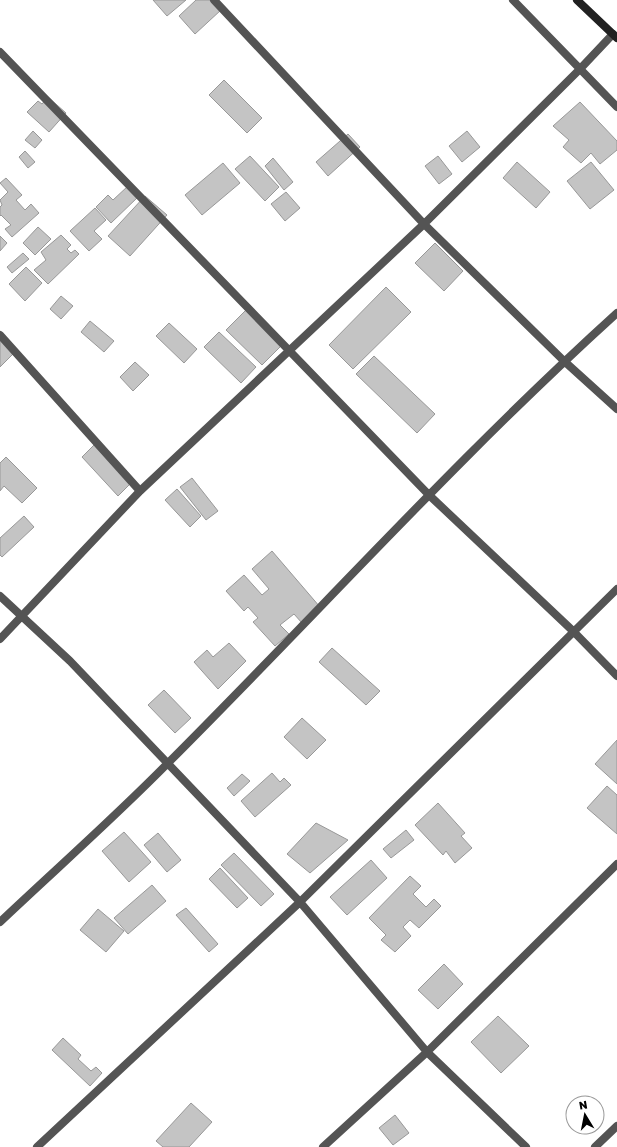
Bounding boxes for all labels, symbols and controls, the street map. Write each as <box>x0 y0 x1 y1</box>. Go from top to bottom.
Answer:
north arrow <box>565 1095 605 1135</box>
text: N <box>578 1098 588 1112</box>

